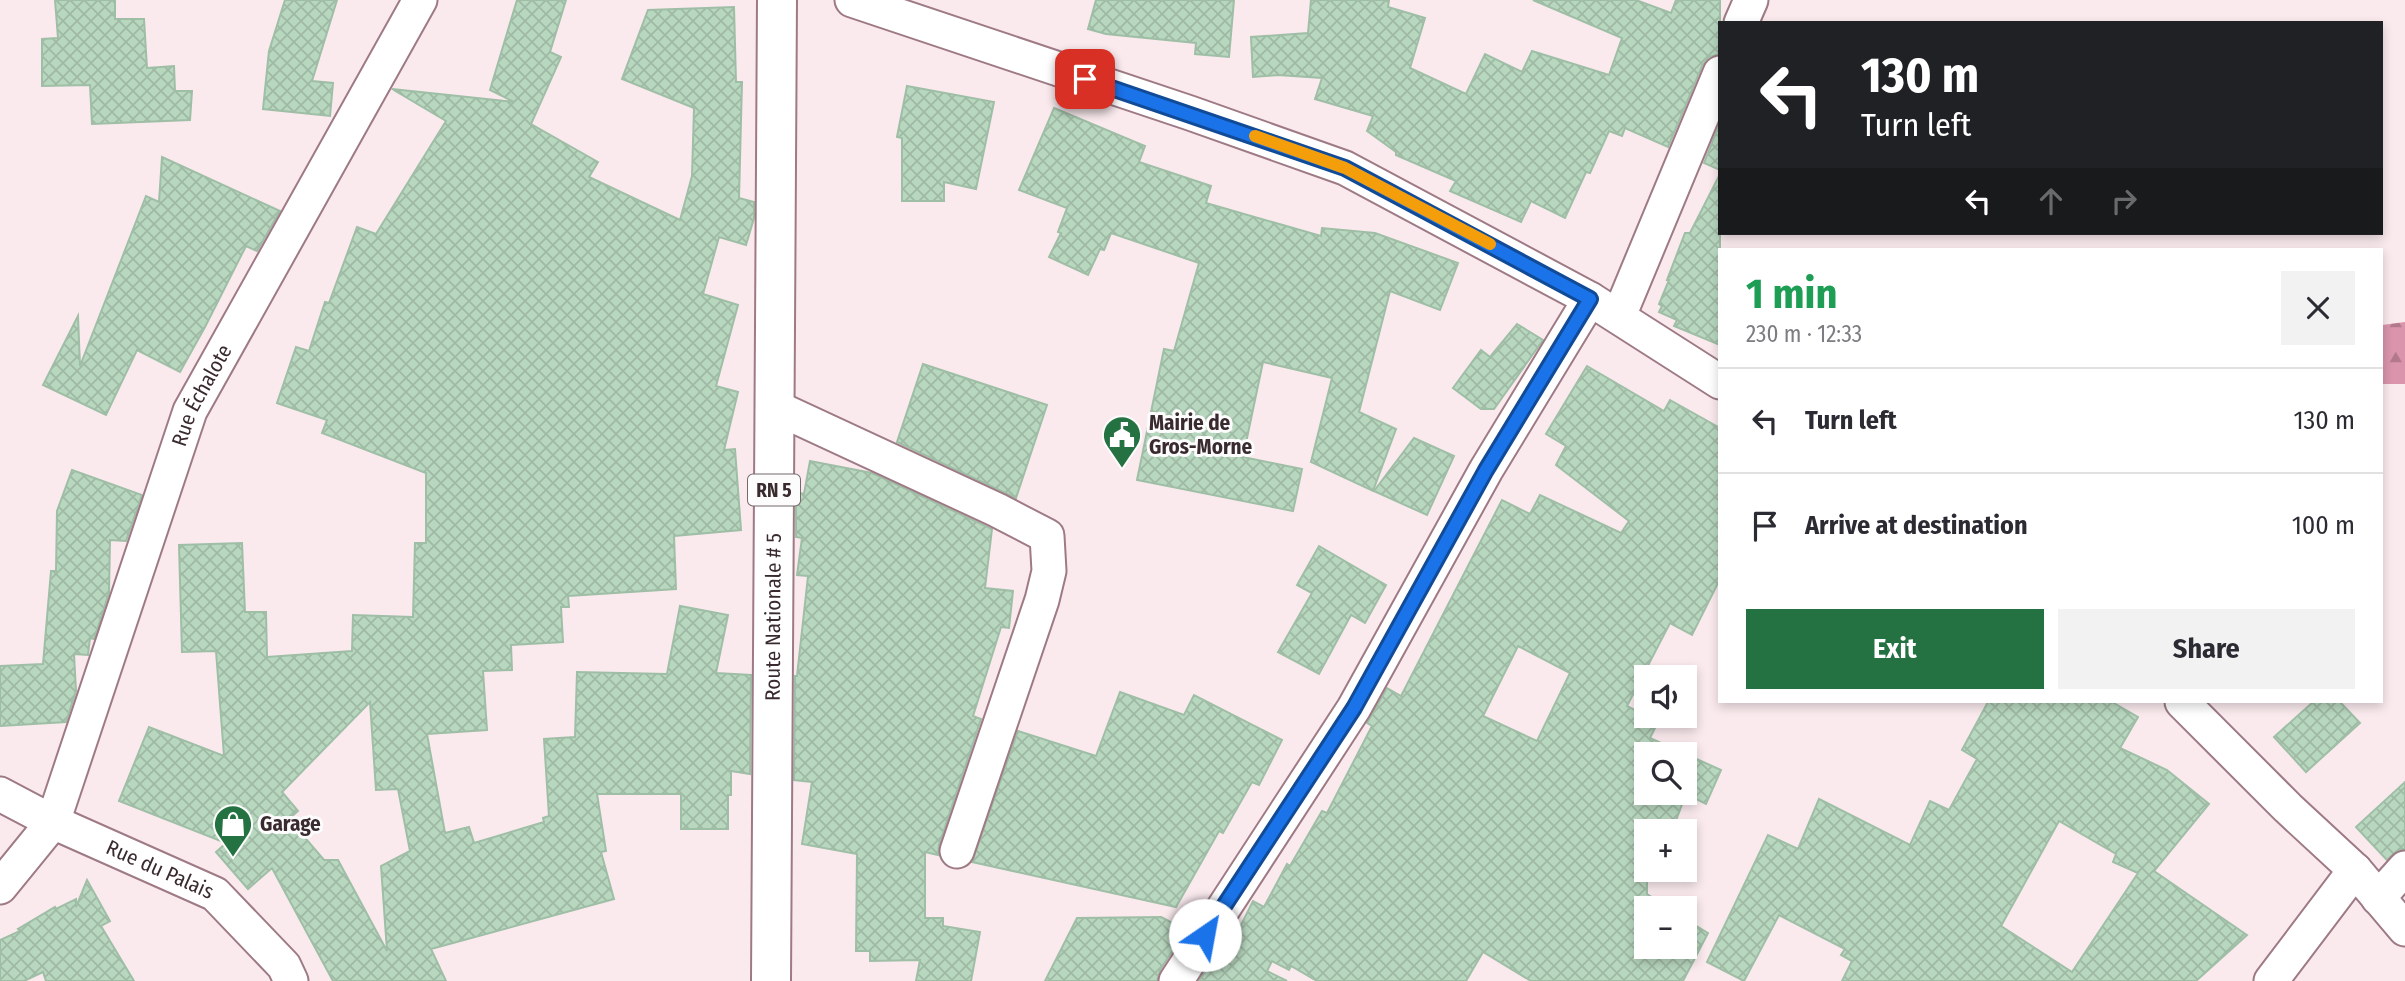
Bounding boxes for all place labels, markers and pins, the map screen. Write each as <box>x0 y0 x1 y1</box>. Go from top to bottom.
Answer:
pin <box>1055 49 1115 109</box>
place label: Mairie de Gros-Morne <box>1149 410 1253 460</box>
public building icon: Mairie de Gros-Morne <box>1101 414 1143 469</box>
shop icon: Garage <box>212 803 254 858</box>
place label: Garage <box>260 811 321 837</box>

